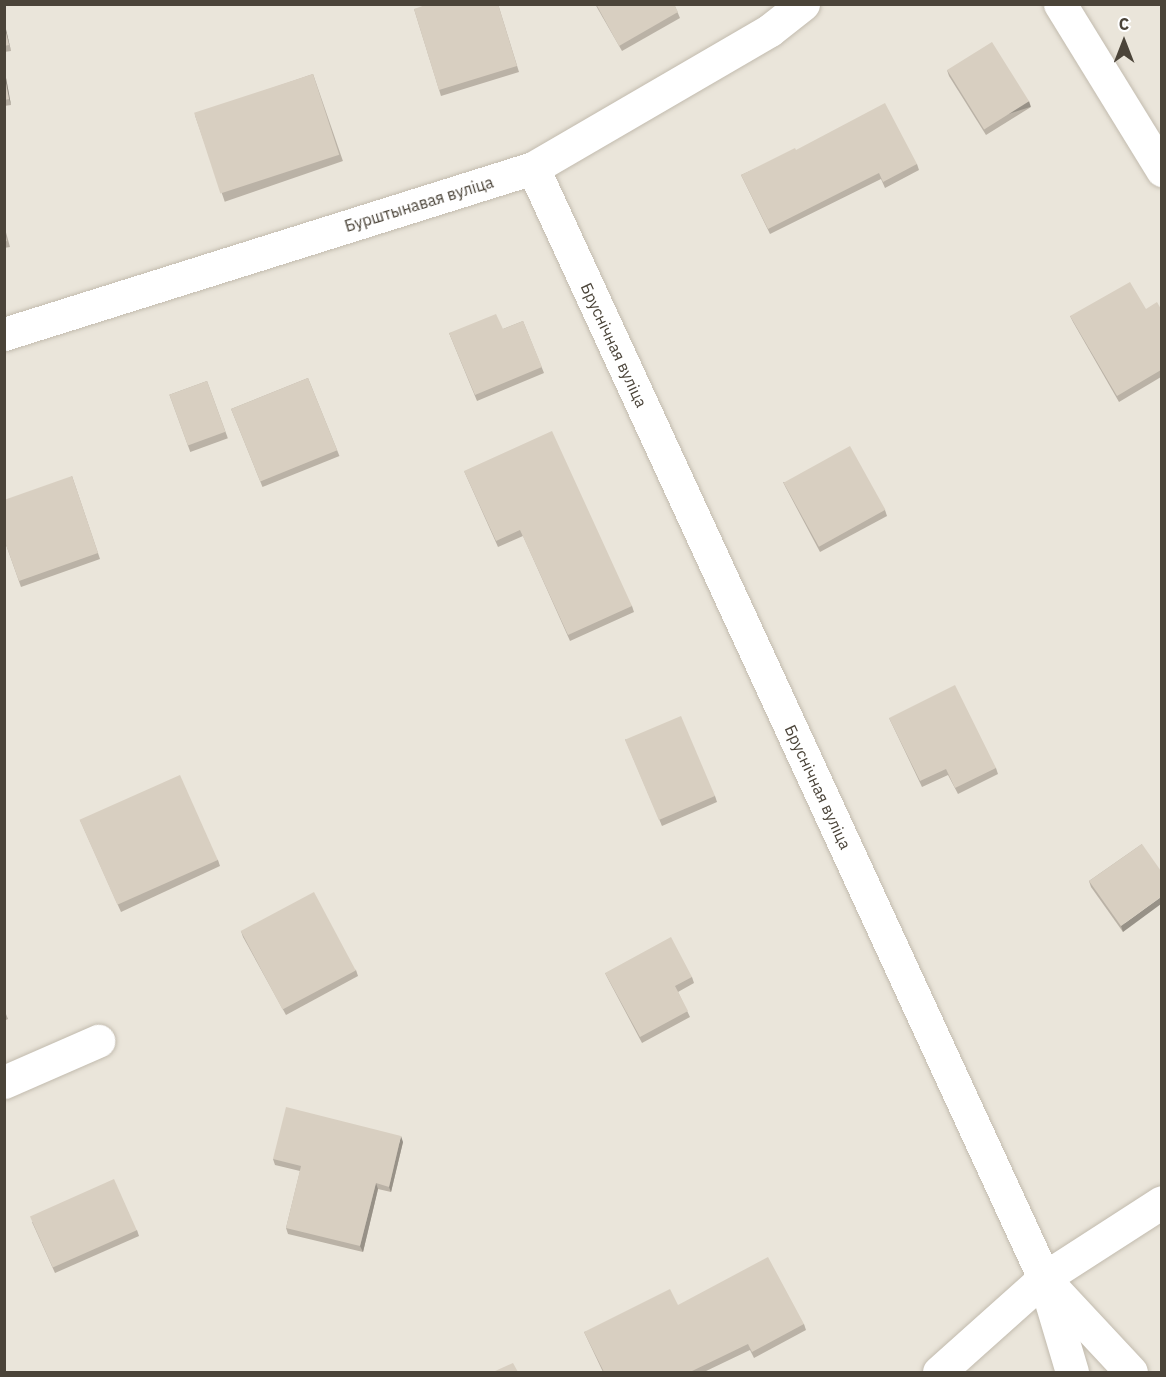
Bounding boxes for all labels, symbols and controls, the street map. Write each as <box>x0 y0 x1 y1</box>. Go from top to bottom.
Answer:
north arrow <box>1094 12 1154 72</box>
text: С <box>1119 14 1129 34</box>
street label: Бурштынавая вуліца <box>342 172 496 236</box>
street label: Бруснічная вуліца <box>577 280 651 410</box>
street label: Бруснічная вуліца <box>781 722 855 852</box>

